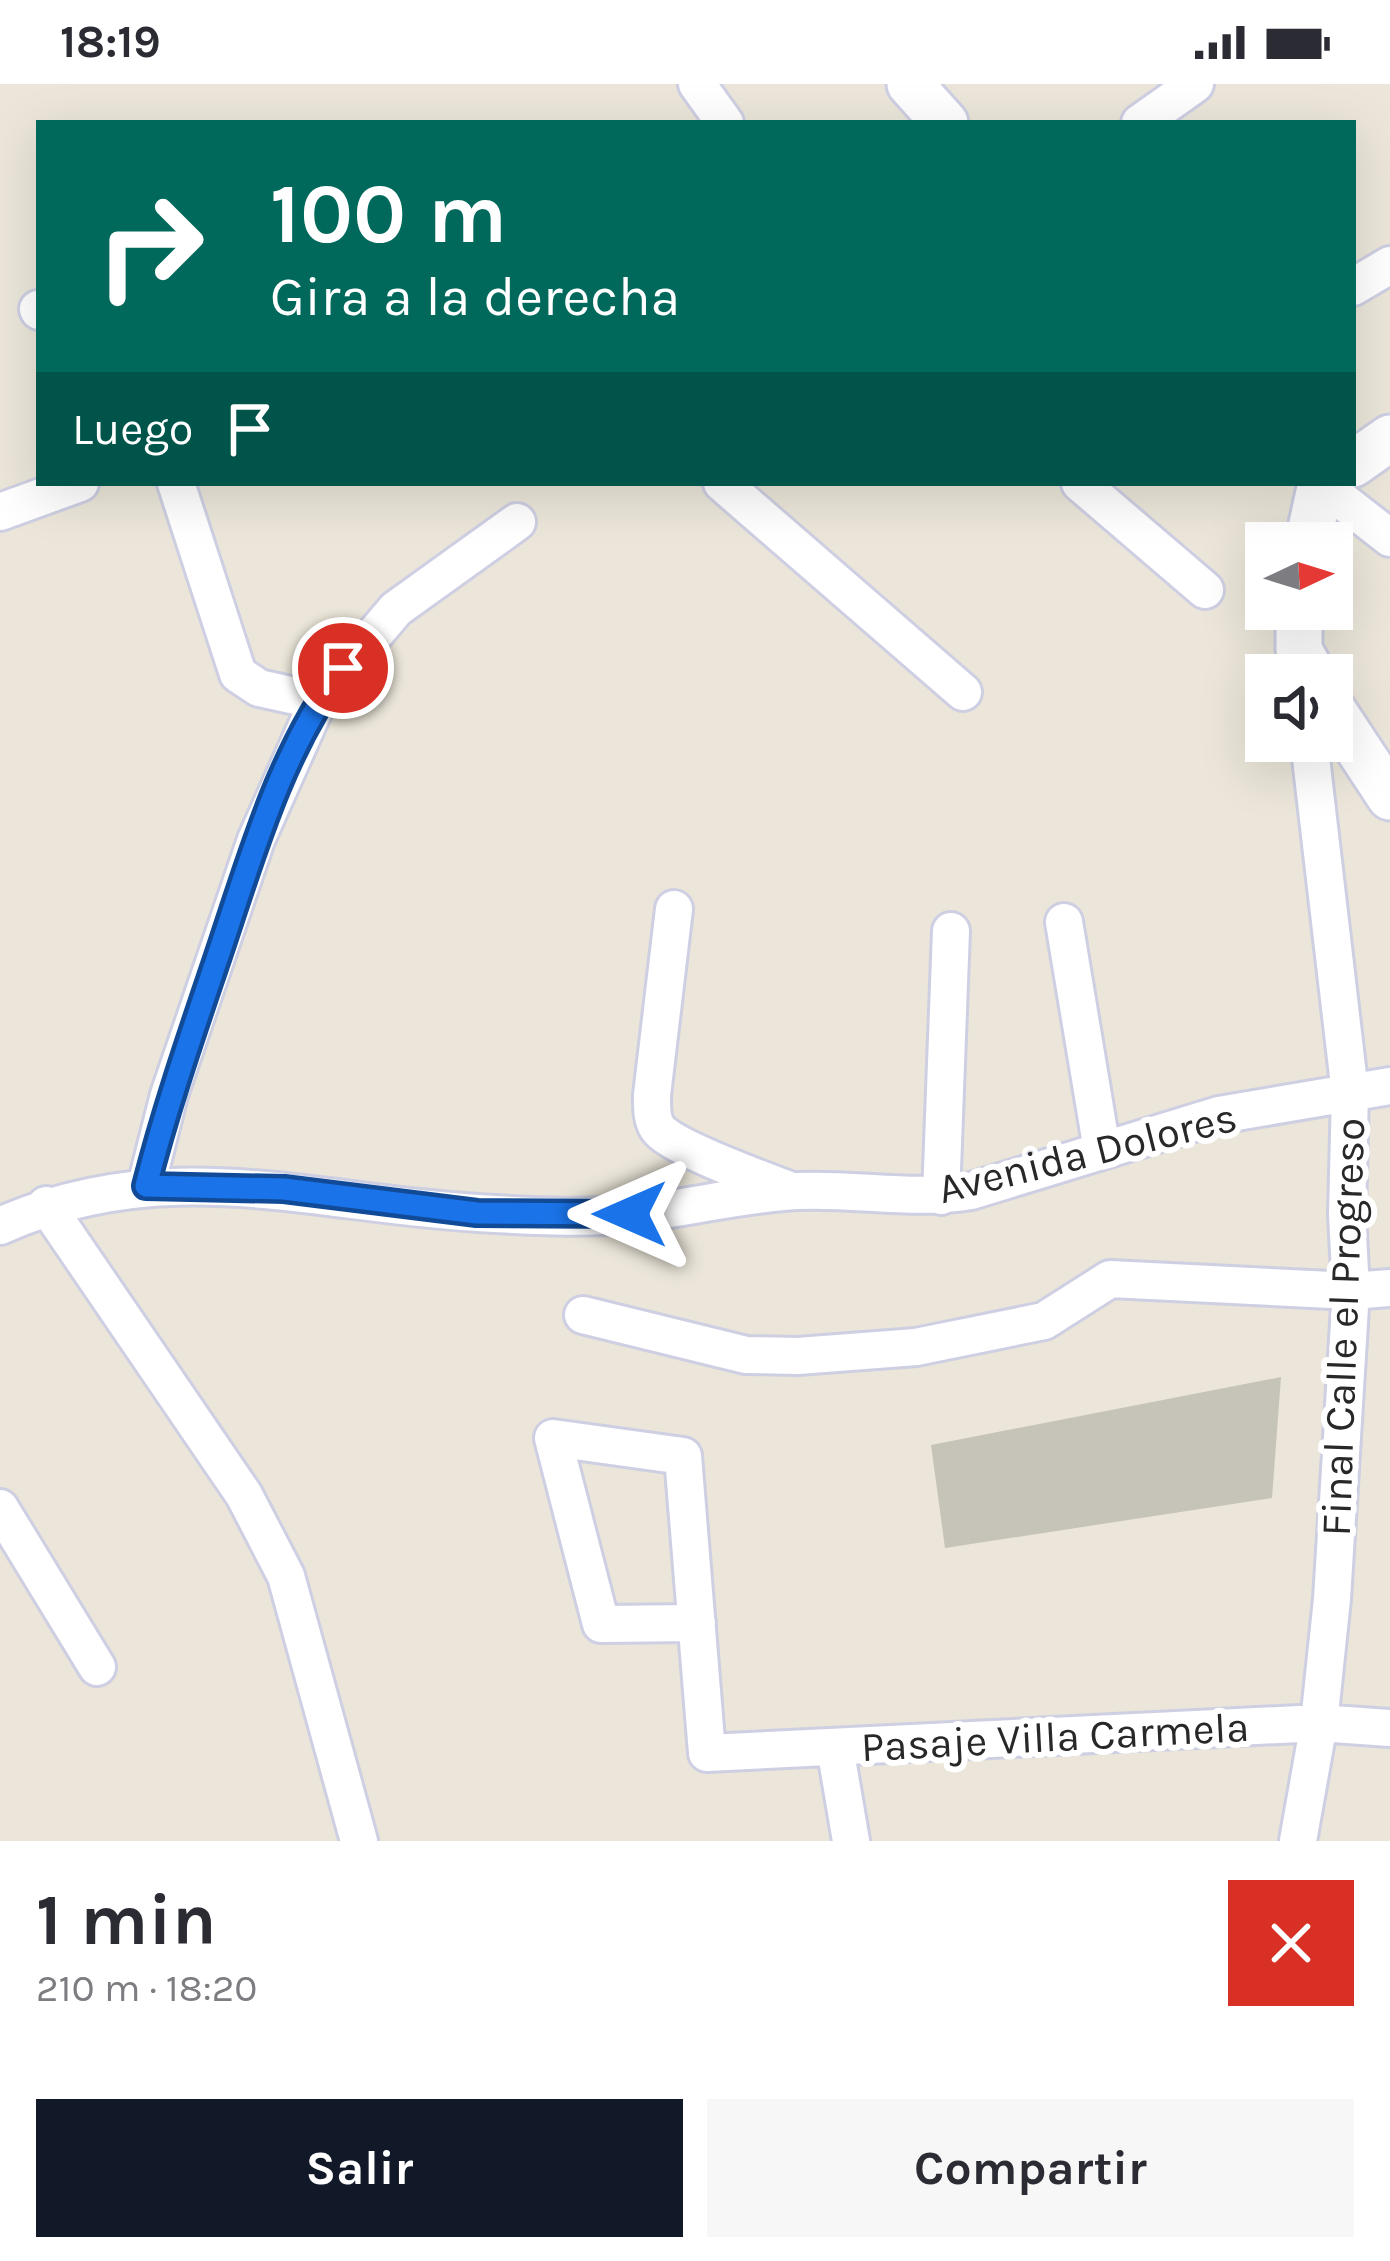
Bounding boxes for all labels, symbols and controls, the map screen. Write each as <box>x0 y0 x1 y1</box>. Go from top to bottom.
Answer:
text: 18:19 <box>60 16 161 68</box>
text: 100 m <box>270 165 507 263</box>
icon: right <box>72 168 228 324</box>
text: Gira a la derecha <box>270 265 680 329</box>
icon: arrive <box>217 396 283 462</box>
text: Luego <box>72 403 193 455</box>
north arrow <box>1245 522 1353 630</box>
map controls <box>1245 522 1353 762</box>
pin <box>292 617 394 719</box>
icon: arrive <box>310 635 376 701</box>
button: sound <box>1245 654 1353 762</box>
street label: Avenida Dolores <box>933 1092 1242 1214</box>
street label: Final Calle el Progreso <box>1311 1117 1375 1537</box>
position arrow <box>567 1151 693 1277</box>
street label: Pasaje Villa Carmela <box>860 1702 1251 1772</box>
text: 1 min <box>36 1878 217 1962</box>
button: close <box>1228 1880 1354 2006</box>
text: 210 m · 18:20 <box>36 1965 257 2011</box>
button: Salir <box>36 2099 683 2237</box>
button: Compartir <box>707 2099 1354 2237</box>

